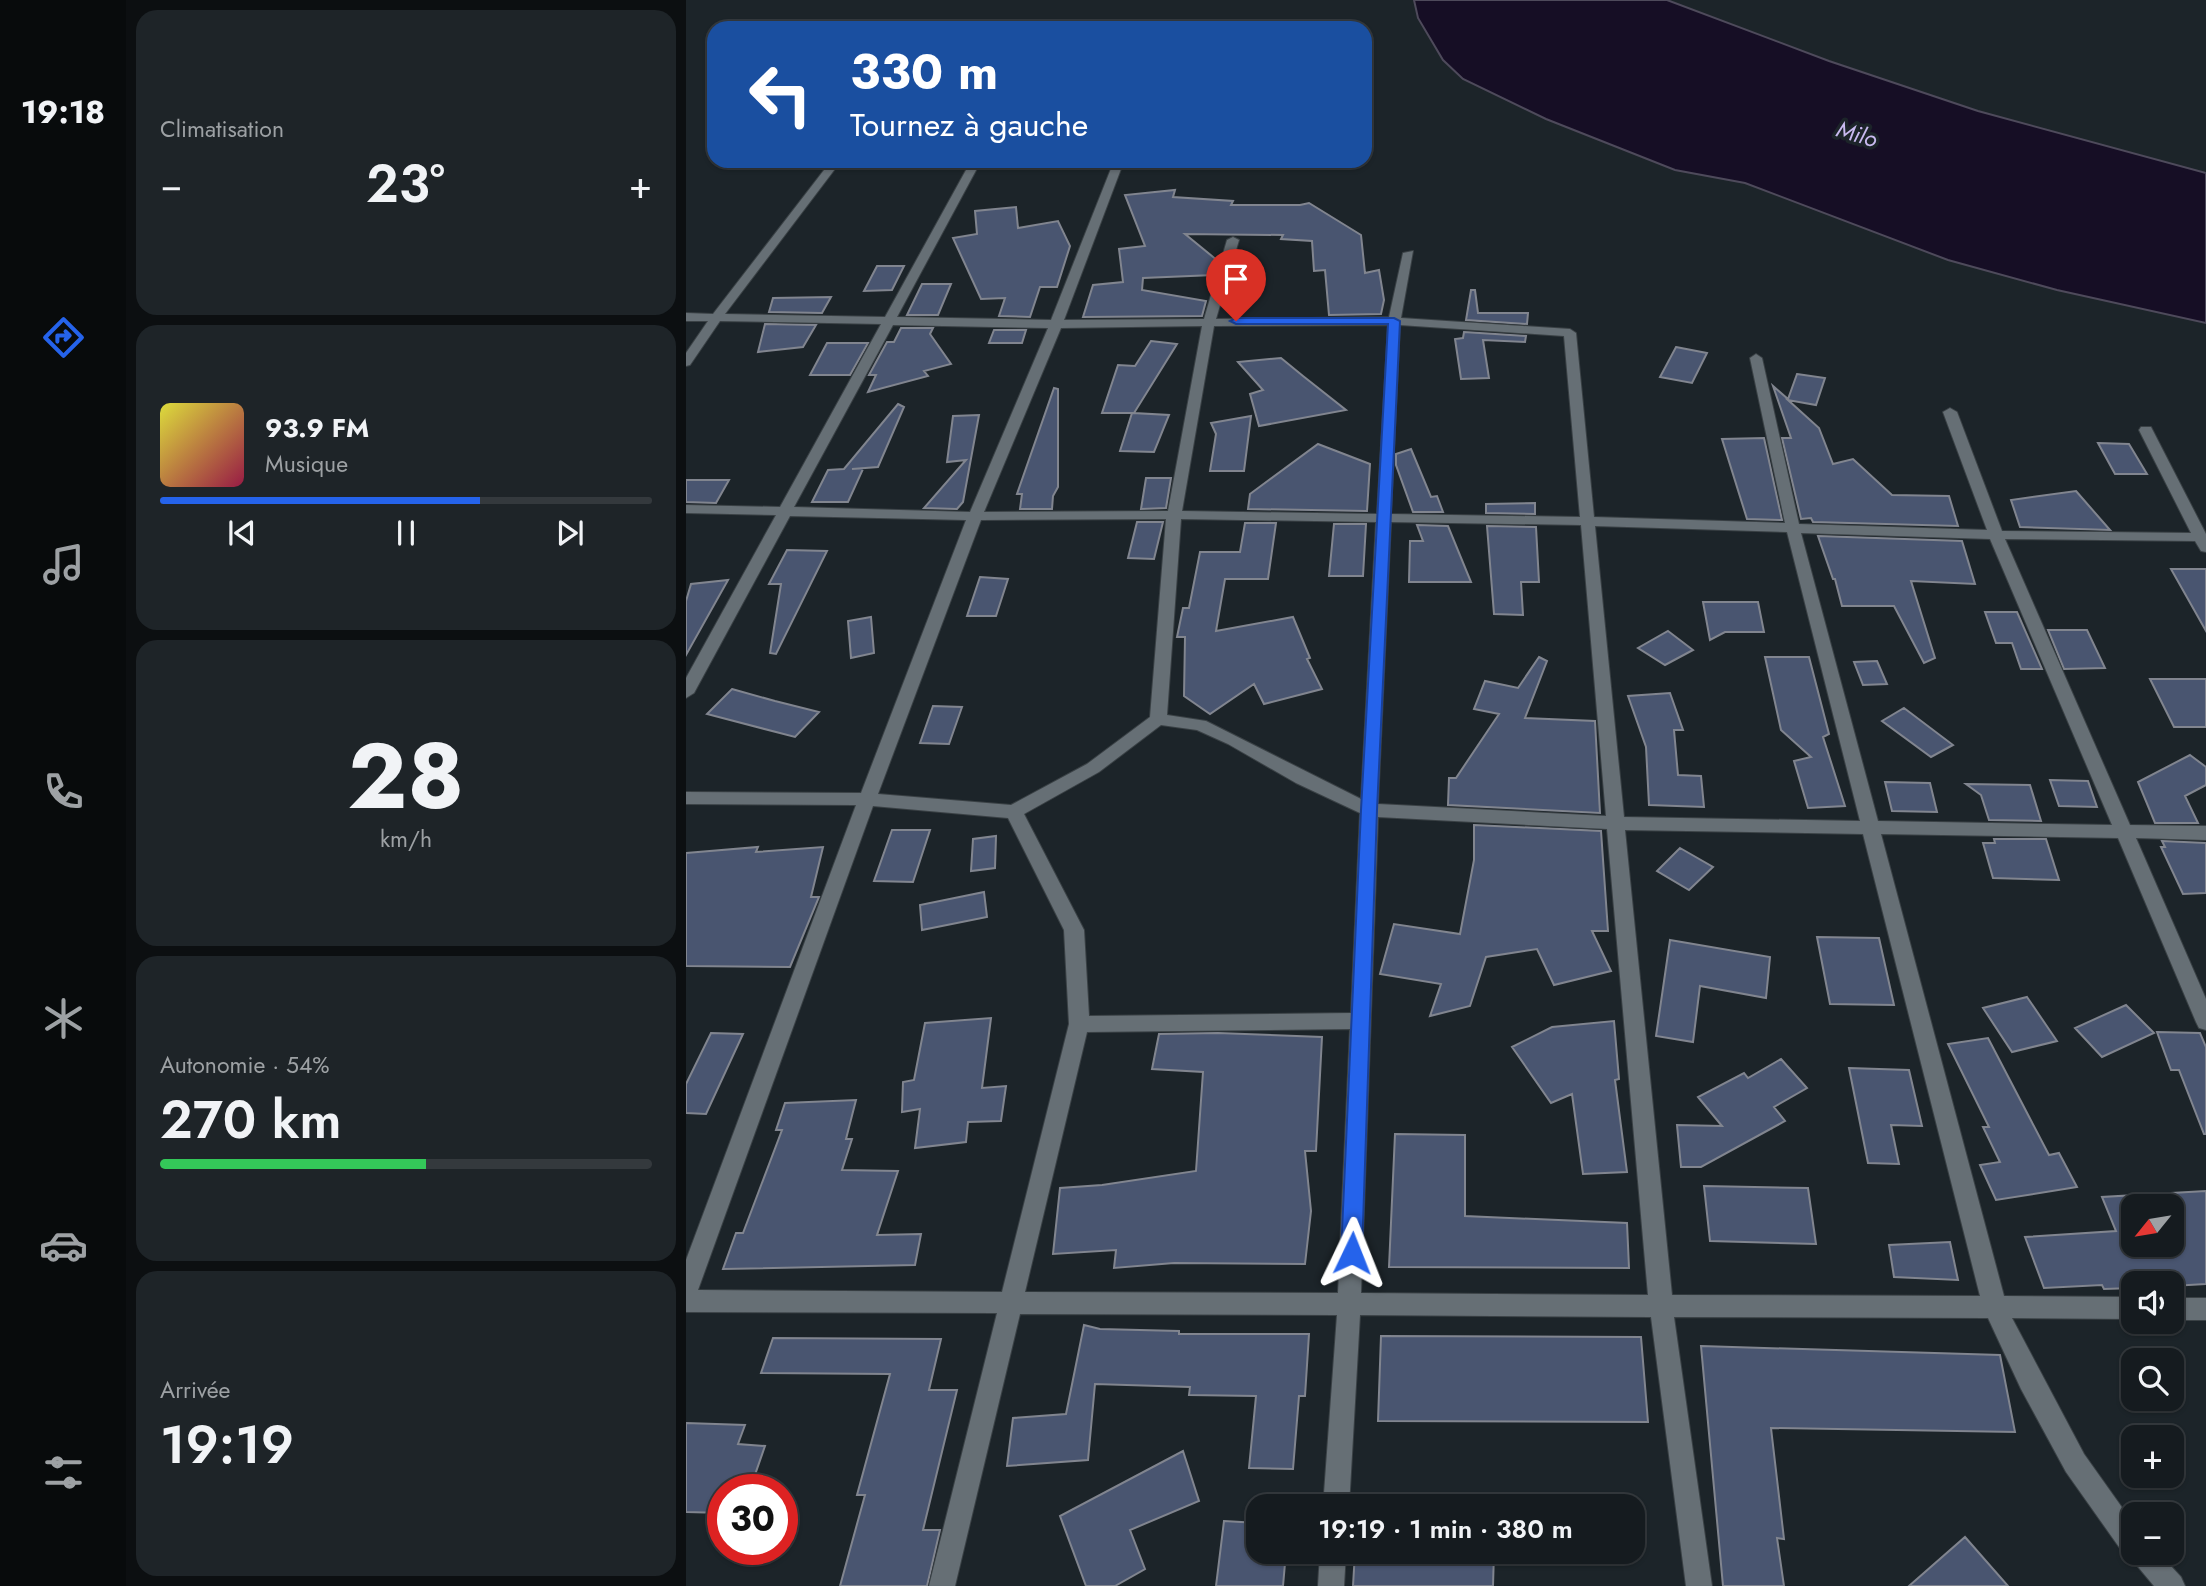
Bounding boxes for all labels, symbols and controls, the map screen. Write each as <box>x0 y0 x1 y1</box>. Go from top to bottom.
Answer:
text: 330 m <box>850 37 998 107</box>
icon: left <box>735 49 826 140</box>
text: 19:18 <box>21 89 105 135</box>
text: Tournez à gauche <box>850 102 1088 148</box>
text: Climatisation <box>160 112 284 146</box>
water label: Milo <box>1832 112 1882 157</box>
text: 23° <box>366 146 445 222</box>
text: − <box>160 157 182 212</box>
text: + <box>629 157 652 212</box>
pin <box>1206 249 1266 321</box>
icon: arrive <box>1217 260 1255 298</box>
icon: directions <box>39 313 88 362</box>
text: 93.9 FM <box>265 409 369 447</box>
text: Musique <box>265 447 348 481</box>
icon: previous <box>223 514 261 552</box>
icon: pause <box>387 514 425 552</box>
icon: next <box>551 514 589 552</box>
icon: music <box>39 540 88 589</box>
text: 28 <box>348 711 464 842</box>
icon: phone <box>39 767 88 816</box>
text: km/h <box>380 822 432 856</box>
icon: climate <box>39 994 88 1043</box>
text: Autonomie · 54% <box>160 1048 330 1082</box>
text: 270 km <box>160 1082 342 1158</box>
north arrow <box>2121 1194 2184 1256</box>
map controls <box>2121 1194 2184 1565</box>
position arrow <box>1315 1216 1389 1290</box>
icon: car <box>39 1221 88 1270</box>
button: sound <box>2121 1271 2184 1334</box>
button: search <box>2121 1348 2184 1411</box>
text: Arrivée <box>160 1373 230 1407</box>
text: 19:19 <box>160 1407 294 1483</box>
button: + <box>2121 1425 2184 1488</box>
icon: filters <box>39 1448 88 1497</box>
speed limit sign: 30 <box>707 1474 798 1565</box>
button: − <box>2121 1502 2184 1565</box>
text: 19:19 · 1 min · 380 m <box>1318 1510 1573 1548</box>

